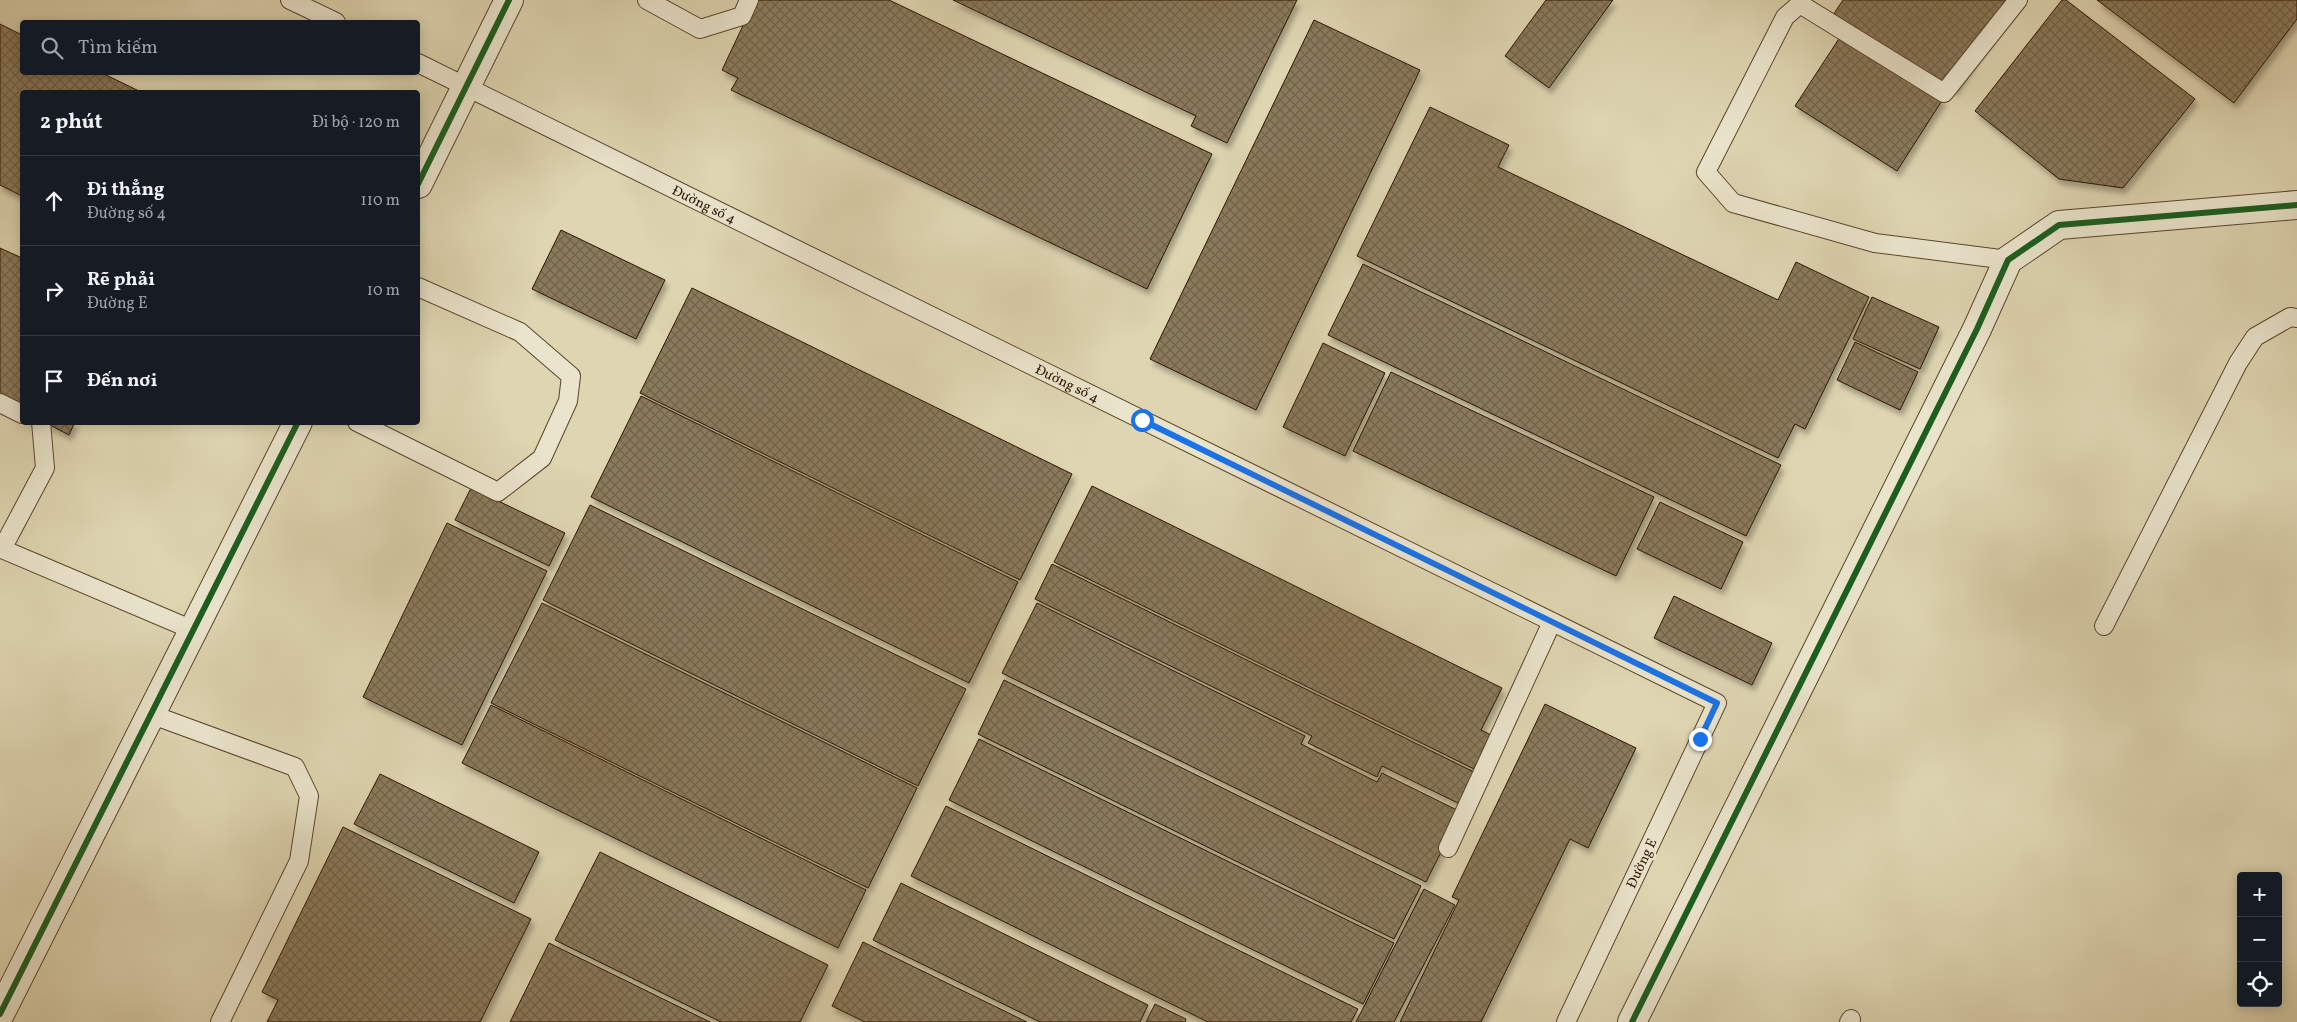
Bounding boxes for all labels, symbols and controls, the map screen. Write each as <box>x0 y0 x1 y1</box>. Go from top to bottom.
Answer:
search box <box>20 20 420 75</box>
icon: search <box>38 34 66 62</box>
text: Tìm kiếm <box>78 35 158 61</box>
text: 2 phút <box>40 108 102 137</box>
text: Đi bộ · 120 m <box>312 112 400 134</box>
text: Đi thẳng <box>87 177 164 203</box>
street label: Đường số 4 <box>668 182 739 229</box>
icon: ahead <box>40 187 68 215</box>
text: 110 m <box>361 190 400 212</box>
text: Đường số 4 <box>87 203 166 225</box>
text: Rẽ phải <box>87 267 155 293</box>
icon: right <box>40 277 68 305</box>
text: 10 m <box>367 280 400 302</box>
text: Đường E <box>87 293 148 315</box>
street label: Đường số 4 <box>1032 360 1102 408</box>
icon: arrive <box>40 367 68 395</box>
text: Đến nơi <box>87 368 157 394</box>
route start <box>1131 409 1154 432</box>
route end <box>1689 728 1712 751</box>
street label: Đường E <box>1623 836 1662 892</box>
map controls <box>2237 872 2282 1007</box>
button: + <box>2237 872 2282 917</box>
button: − <box>2237 917 2282 962</box>
button: locate <box>2237 962 2282 1007</box>

